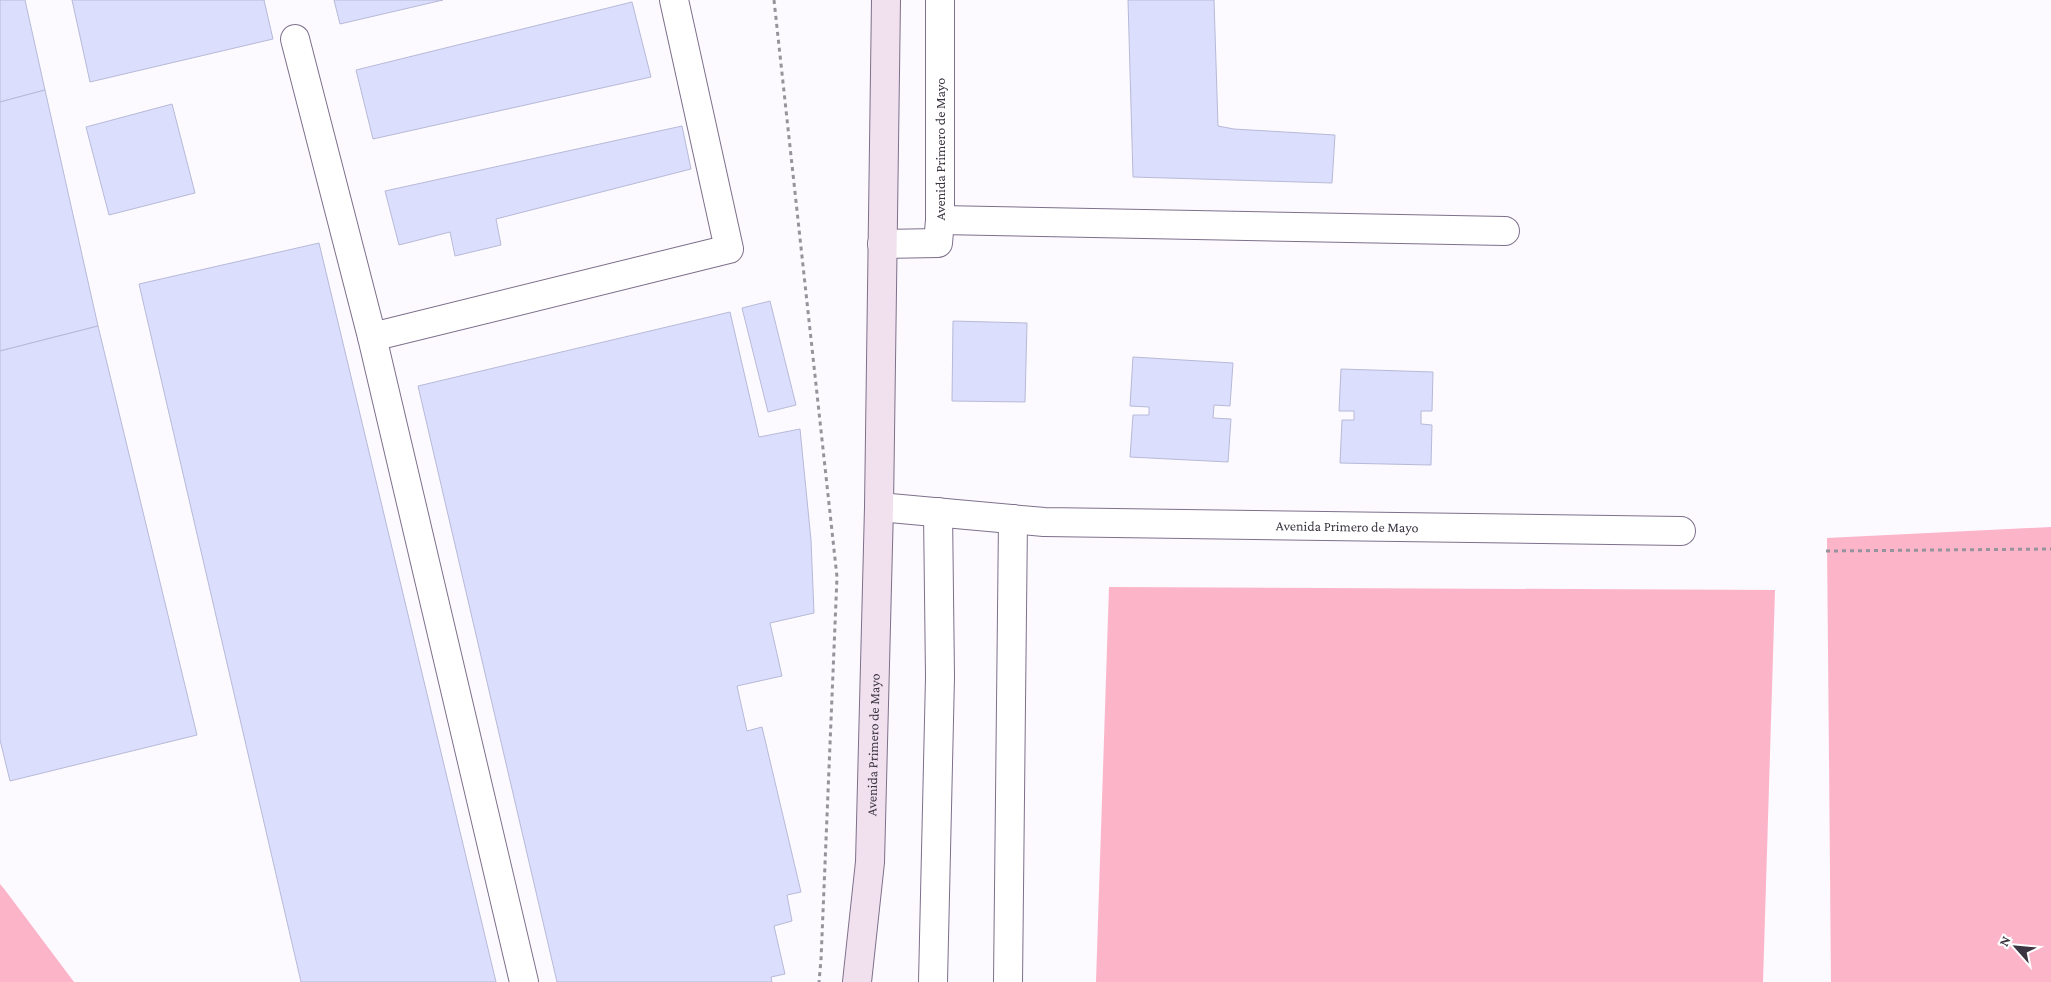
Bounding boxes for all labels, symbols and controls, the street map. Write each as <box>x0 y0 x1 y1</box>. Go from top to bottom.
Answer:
street label: Avenida Primero de Mayo <box>932 78 948 220</box>
street label: Avenida Primero de Mayo <box>1276 517 1419 535</box>
street label: Avenida Primero de Mayo <box>863 673 883 816</box>
north arrow <box>1991 922 2041 972</box>
text: N <box>1995 933 2014 949</box>

